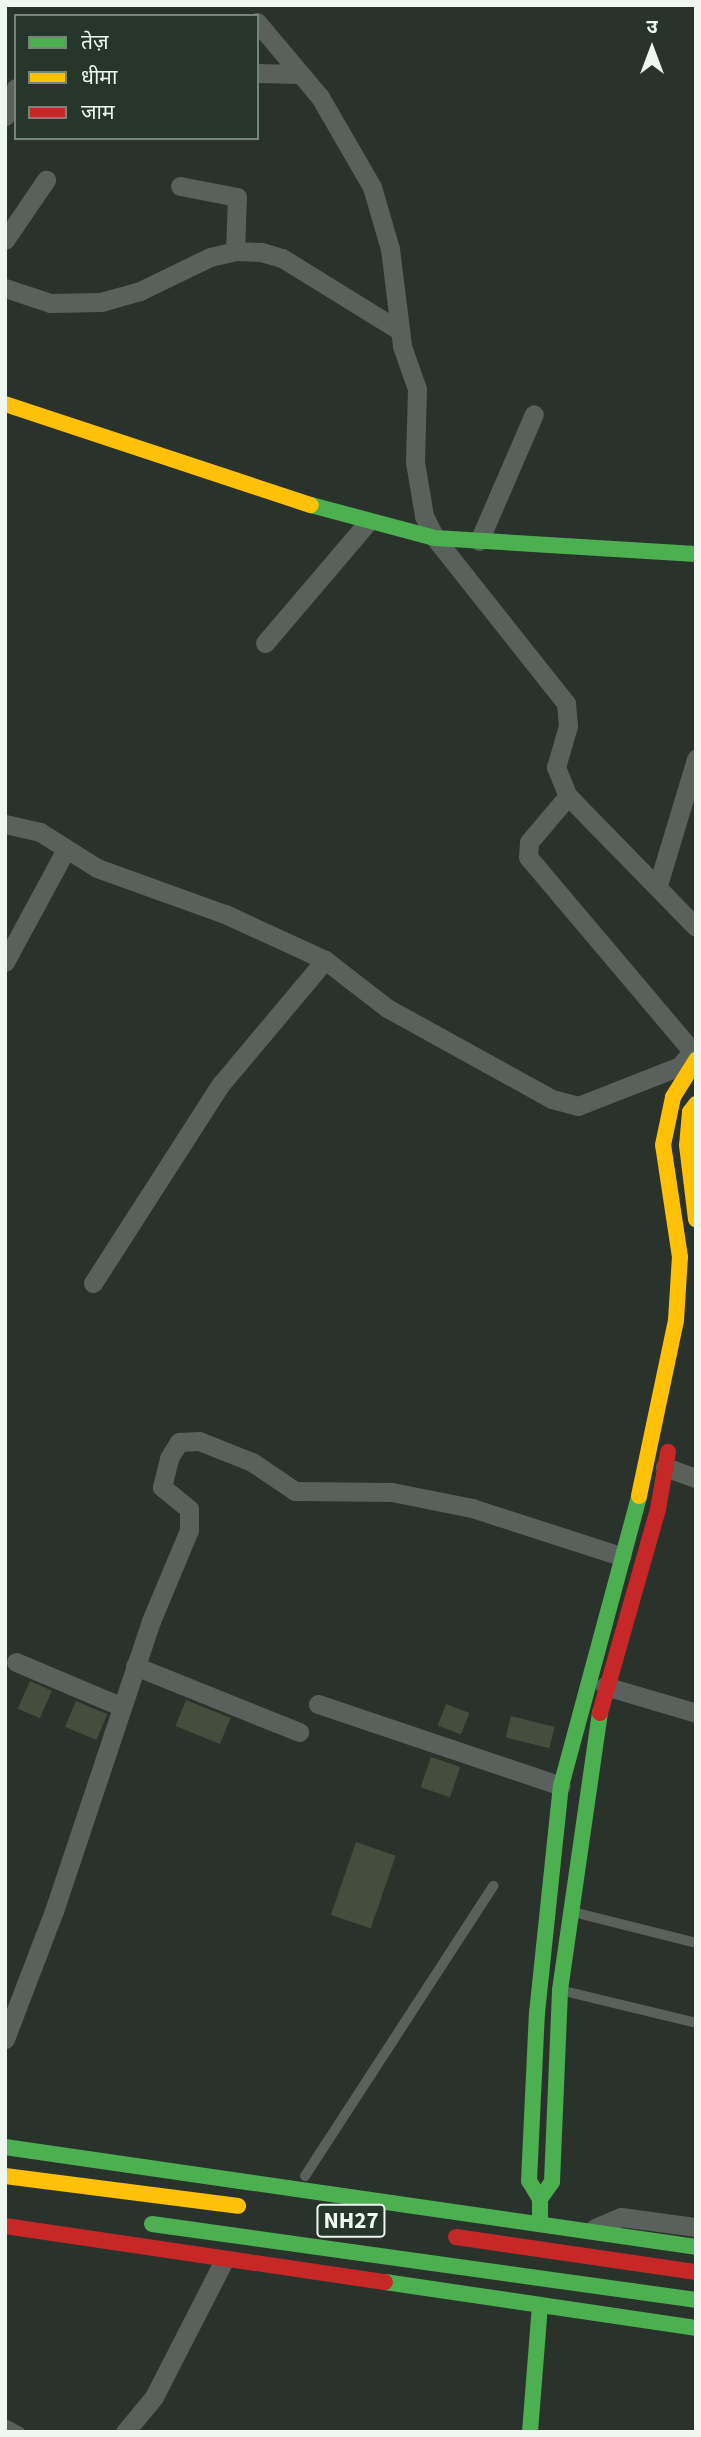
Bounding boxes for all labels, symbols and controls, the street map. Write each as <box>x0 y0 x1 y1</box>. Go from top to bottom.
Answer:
legend <box>14 14 259 140</box>
north arrow <box>617 14 687 84</box>
text: उ <box>646 14 658 41</box>
text: तेज़ <box>81 27 109 57</box>
text: धीमा <box>81 62 117 92</box>
text: जाम <box>81 97 115 127</box>
road number: NH27 <box>316 2202 386 2240</box>

